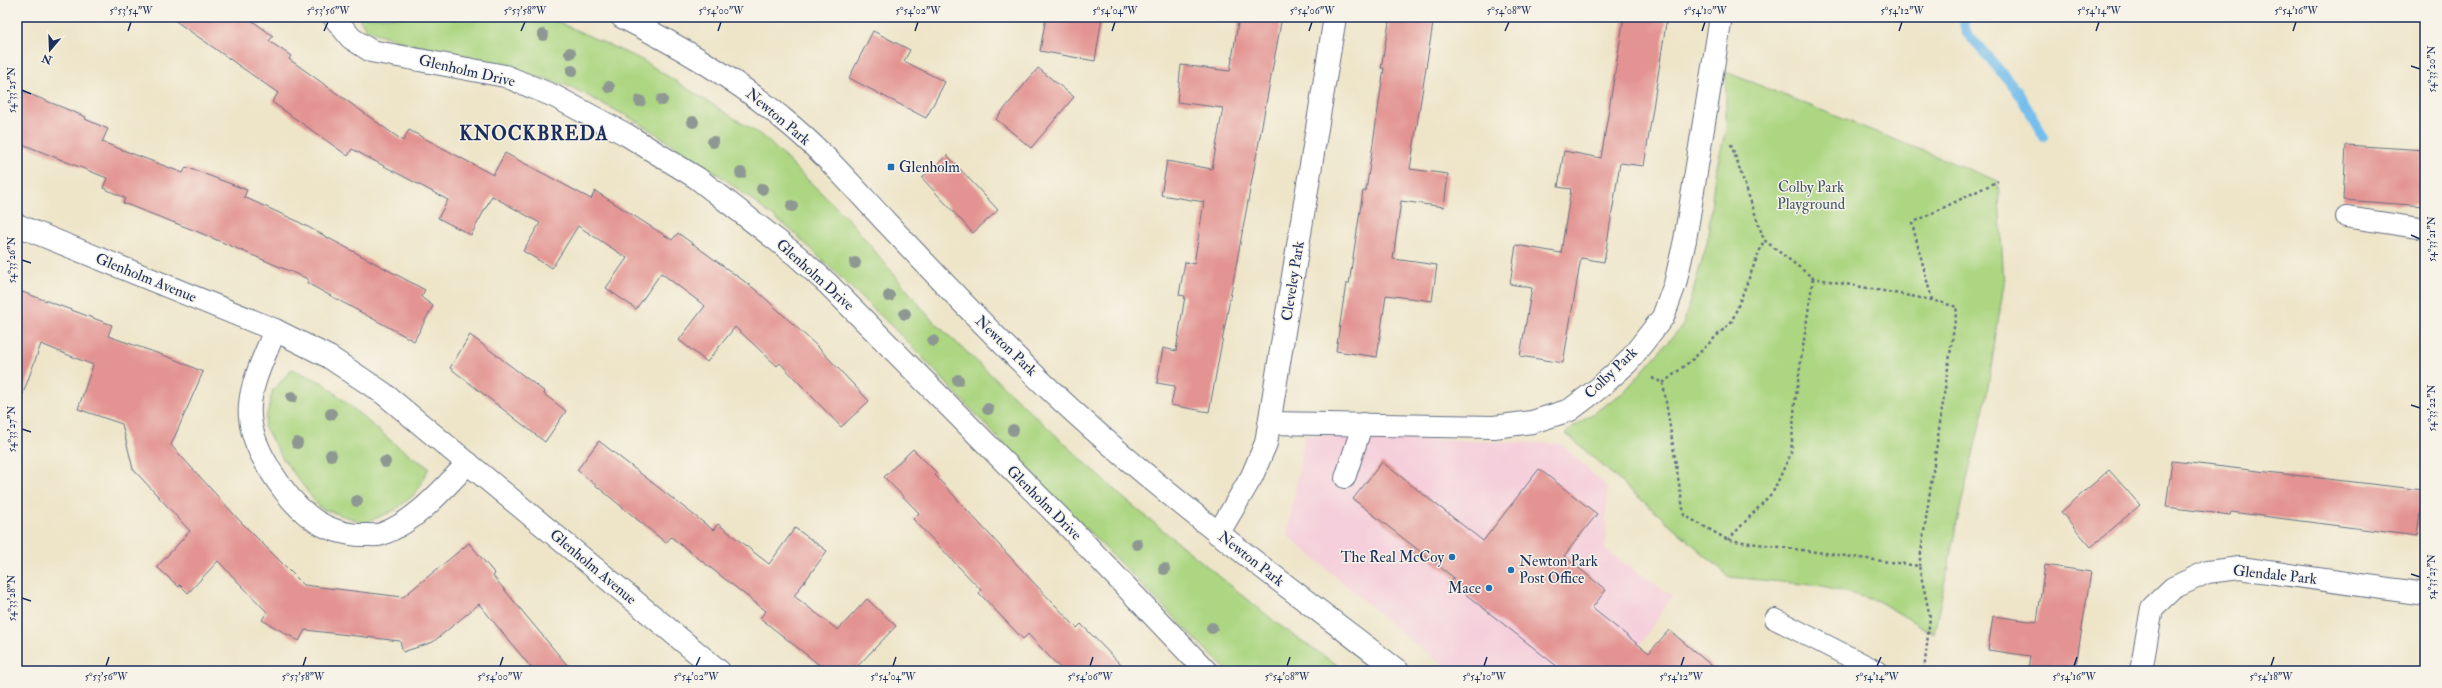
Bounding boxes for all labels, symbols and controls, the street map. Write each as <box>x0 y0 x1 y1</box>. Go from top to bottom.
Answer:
text: 5°53'54"W <box>110 5 153 17</box>
text: 5°53'56"W <box>307 5 350 17</box>
text: 5°53'58"W <box>504 5 547 17</box>
text: 5°54'00"W <box>699 5 744 17</box>
text: 5°54'02"W <box>896 5 941 17</box>
text: 5°54'04"W <box>1092 5 1138 17</box>
text: 5°54'06"W <box>1290 5 1335 17</box>
text: 5°54'08"W <box>1487 5 1532 17</box>
text: 5°54'10"W <box>1683 5 1727 17</box>
text: 5°54'12"W <box>1880 5 1924 17</box>
text: 5°54'14"W <box>2077 5 2122 17</box>
text: 5°54'16"W <box>2274 5 2318 17</box>
north arrow <box>30 30 70 70</box>
text: 54°33'20"N <box>2426 46 2438 92</box>
text: N <box>39 51 55 67</box>
street label: Glenholm Drive <box>417 51 517 91</box>
text: 54°33'25"N <box>6 67 18 113</box>
street label: Newton Park <box>742 84 814 150</box>
district label: KNOCKBREDA <box>459 122 609 146</box>
place label: Glenholm <box>899 158 960 177</box>
marker: Glenholm <box>886 162 896 172</box>
park label: Colby Park Playground <box>1777 178 1846 214</box>
text: 54°33'21"N <box>2426 216 2438 262</box>
street label: Glenholm Drive <box>772 235 858 315</box>
text: 54°33'26"N <box>6 237 18 283</box>
street label: Cleveley Park <box>1277 240 1309 322</box>
street label: Glenholm Avenue <box>93 249 199 307</box>
street label: Newton Park <box>971 312 1041 380</box>
street label: Colby Park <box>1581 343 1641 403</box>
text: 54°33'22"N <box>2426 385 2438 431</box>
text: 54°33'27"N <box>6 406 18 452</box>
street label: Glenholm Drive <box>1002 461 1086 545</box>
street label: Glenholm Avenue <box>546 525 640 609</box>
street label: Newton Park <box>1214 527 1288 591</box>
place label: The Real McCoy <box>1340 548 1444 567</box>
marker: The Real McCoy <box>1447 552 1457 562</box>
place label: Newton Park Post Office <box>1519 552 1598 588</box>
text: 54°33'23"N <box>2426 554 2438 600</box>
street label: Glendale Park <box>2232 561 2318 589</box>
marker: Newton Park Post Office <box>1506 565 1516 575</box>
text: 54°33'28"N <box>6 575 18 621</box>
place label: Mace <box>1448 579 1481 598</box>
marker: Mace <box>1484 583 1494 593</box>
text: 5°53'56"W <box>85 671 128 683</box>
text: 5°53'58"W <box>282 671 325 683</box>
text: 5°54'00"W <box>478 671 523 683</box>
text: 5°54'02"W <box>674 671 719 683</box>
text: 5°54'04"W <box>870 671 916 683</box>
text: 5°54'06"W <box>1068 671 1113 683</box>
text: 5°54'08"W <box>1265 671 1310 683</box>
text: 5°54'10"W <box>1462 671 1506 683</box>
text: 5°54'12"W <box>1659 671 1703 683</box>
text: 5°54'14"W <box>1855 671 1900 683</box>
text: 5°54'16"W <box>2052 671 2096 683</box>
text: 5°54'18"W <box>2250 671 2293 683</box>

